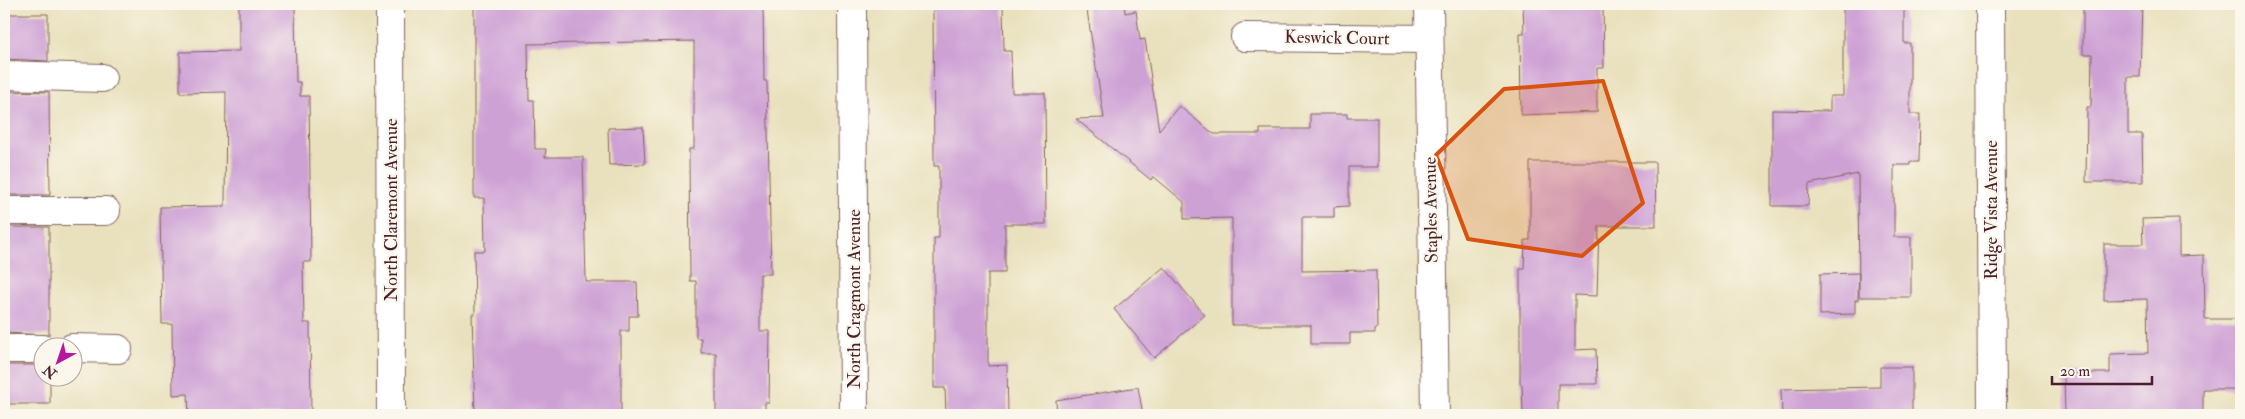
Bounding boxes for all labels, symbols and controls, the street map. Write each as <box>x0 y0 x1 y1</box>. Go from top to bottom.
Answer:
street label: Keswick Court <box>1284 26 1390 50</box>
street label: North Claremont Avenue <box>380 118 403 301</box>
street label: Ridge Vista Avenue <box>1980 140 2003 280</box>
street label: Staples Avenue <box>1419 156 1443 263</box>
street label: North Cragmont Avenue <box>843 209 866 389</box>
north arrow <box>32 336 82 386</box>
scale bar <box>2052 354 2152 386</box>
text: N <box>39 361 61 383</box>
text: 20 m <box>2060 362 2090 381</box>

